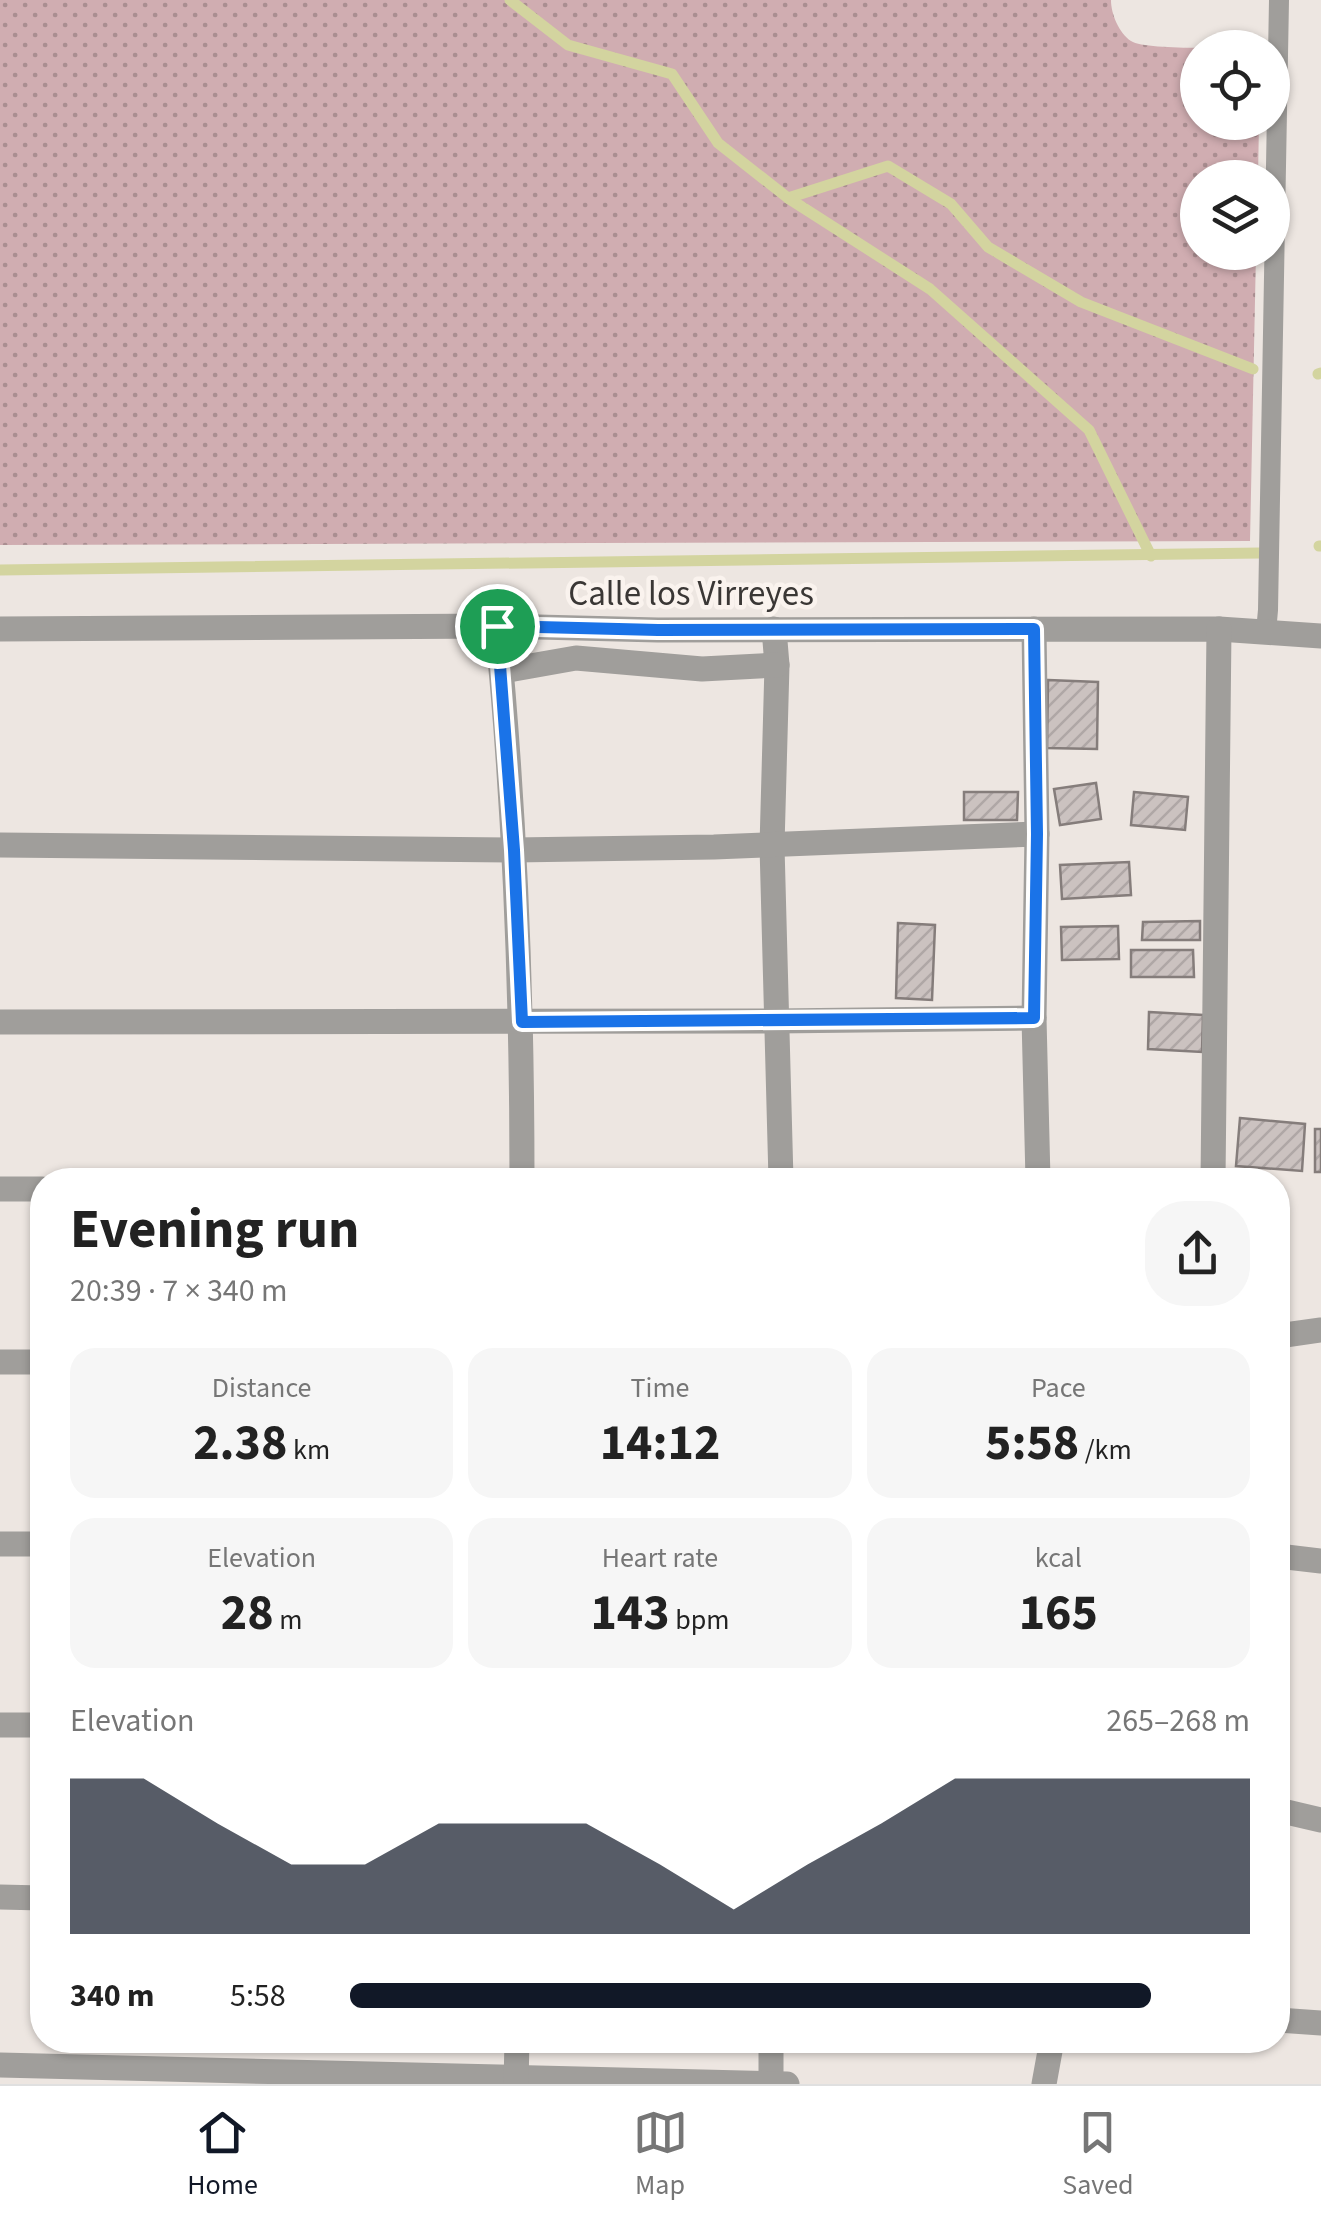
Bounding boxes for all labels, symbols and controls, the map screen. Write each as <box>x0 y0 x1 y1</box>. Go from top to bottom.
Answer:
map controls <box>1180 30 1290 270</box>
button: locate <box>1180 30 1290 140</box>
button: layers <box>1180 160 1290 270</box>
street label: Calle los Virreyes <box>568 569 814 619</box>
pin <box>455 584 540 669</box>
icon: arrive <box>470 599 525 654</box>
text: Evening run <box>70 1191 359 1269</box>
button: share <box>1145 1201 1250 1306</box>
text: 20:39 · 7 × 340 m <box>70 1268 288 1314</box>
text: Distance <box>212 1368 311 1408</box>
text: Time <box>630 1368 689 1408</box>
text: Pace <box>1031 1368 1086 1408</box>
text: 2.38 <box>193 1408 287 1479</box>
text: 14:12 <box>600 1408 720 1479</box>
text: 5:58 <box>985 1408 1079 1479</box>
text: km <box>287 1430 330 1470</box>
text: /km <box>1079 1430 1132 1470</box>
text: Elevation <box>207 1538 316 1578</box>
text: Heart rate <box>602 1538 718 1578</box>
text: kcal <box>1035 1538 1082 1578</box>
text: 28 <box>221 1578 274 1649</box>
text: 143 <box>590 1578 670 1649</box>
text: 165 <box>1019 1578 1098 1649</box>
text: m <box>274 1600 302 1640</box>
text: bpm <box>670 1600 730 1640</box>
text: Elevation <box>70 1698 195 1744</box>
text: 265–268 m <box>1106 1698 1250 1744</box>
text: 340 m <box>70 1973 155 2019</box>
text: 5:58 <box>230 1973 286 2019</box>
tab: Home <box>187 2105 258 2205</box>
tab: Map <box>633 2105 688 2205</box>
tab: Saved <box>1062 2105 1134 2205</box>

